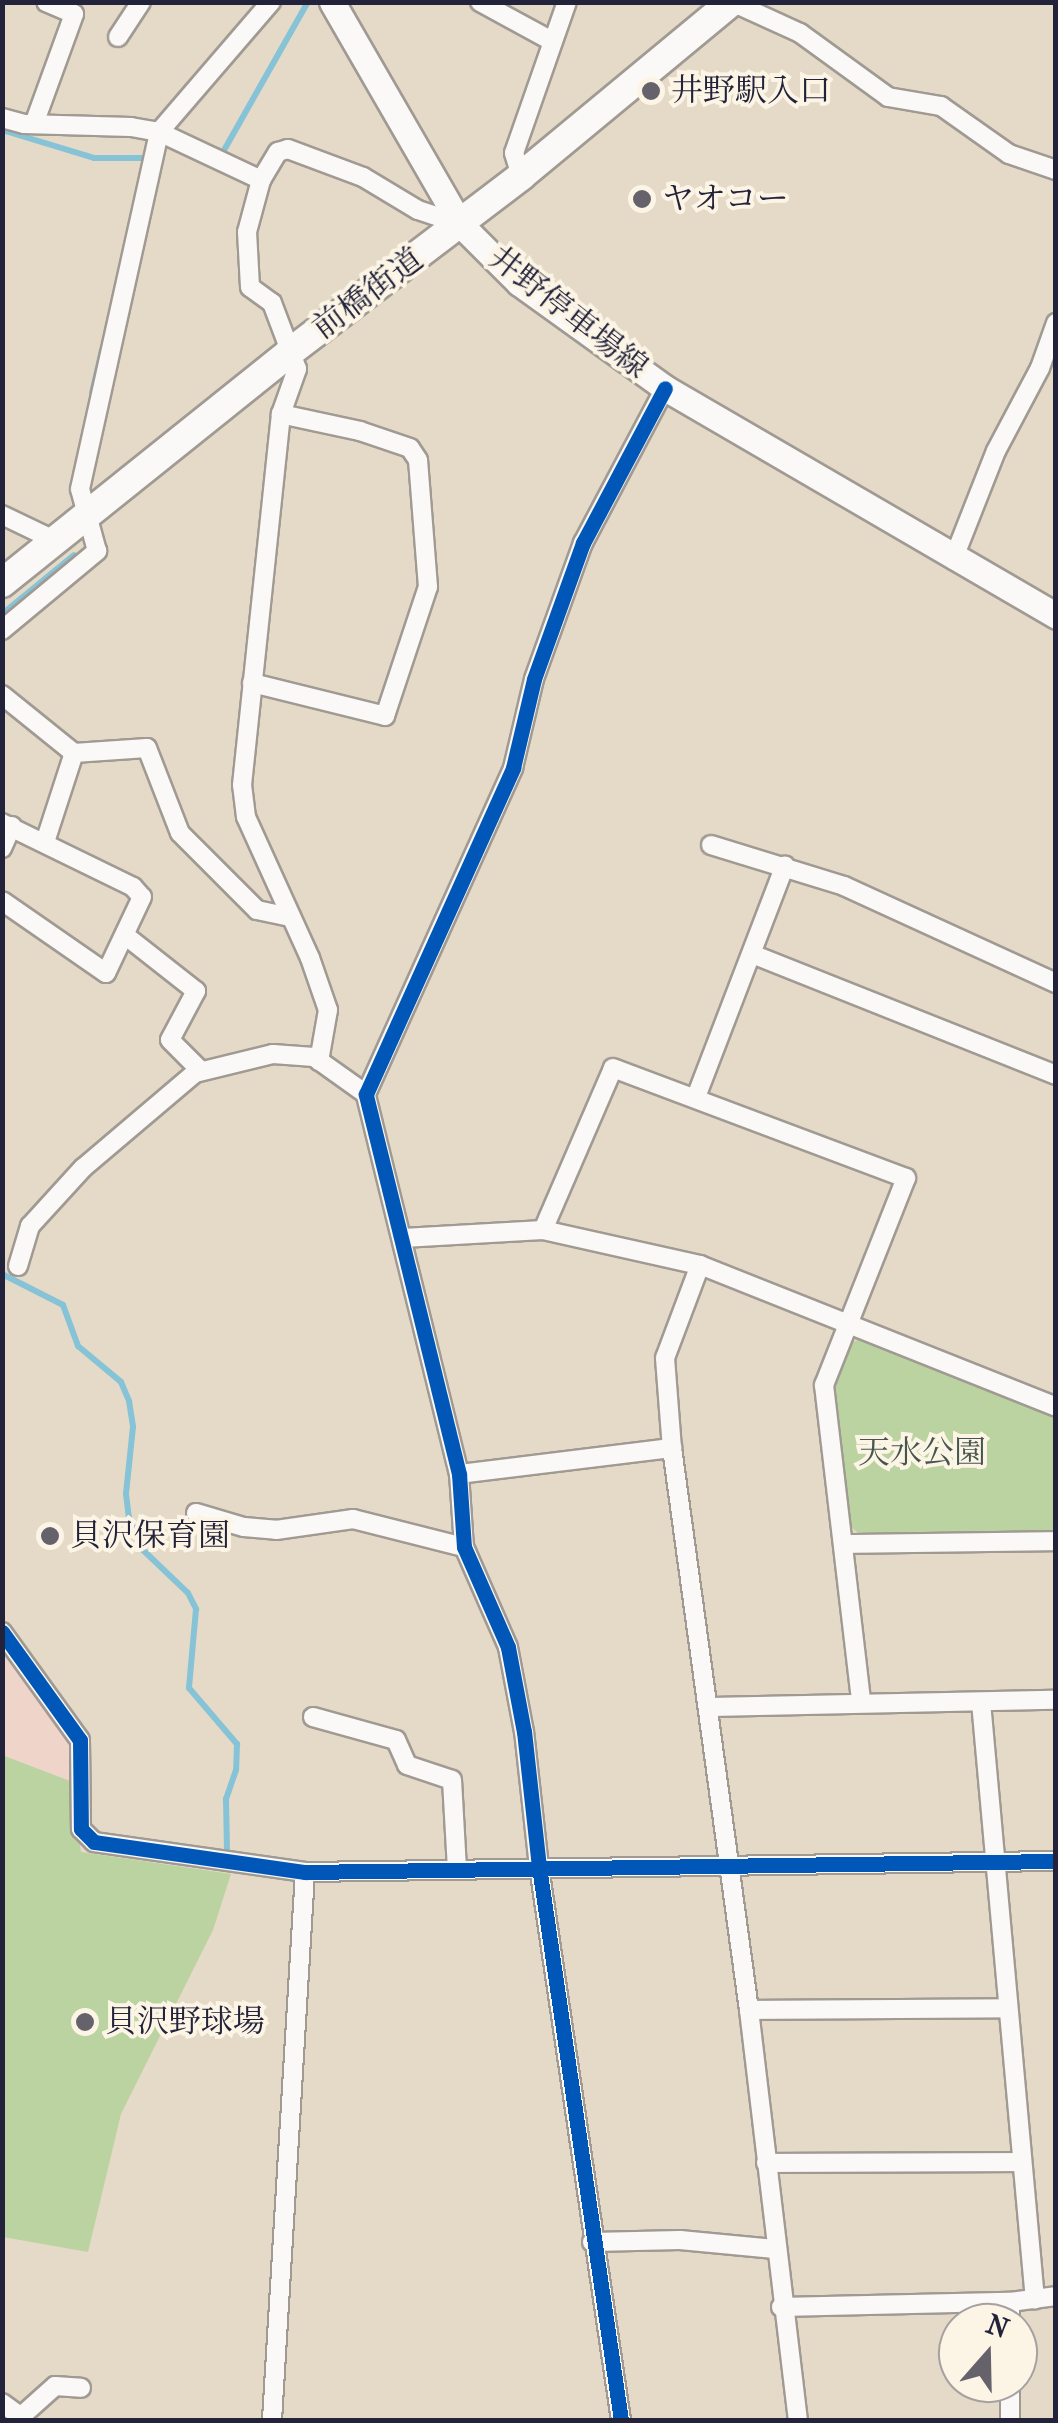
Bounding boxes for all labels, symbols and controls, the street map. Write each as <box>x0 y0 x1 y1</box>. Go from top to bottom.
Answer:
place label: 井野駅入口 <box>671 72 831 110</box>
marker: 井野駅入口 <box>640 80 662 102</box>
place label: ヤオコー <box>662 180 790 218</box>
marker: ヤオコー <box>631 188 653 210</box>
street label: 井野停車場線 <box>481 239 655 387</box>
street label: 前橋街道 <box>305 240 431 348</box>
park label: 天水公園 <box>858 1434 986 1472</box>
place label: 貝沢保育園 <box>70 1517 230 1555</box>
marker: 貝沢保育園 <box>39 1525 61 1547</box>
place label: 貝沢野球場 <box>105 2003 265 2041</box>
marker: 貝沢野球場 <box>74 2011 96 2033</box>
north arrow <box>938 2303 1038 2403</box>
text: N <box>982 2307 1013 2345</box>

